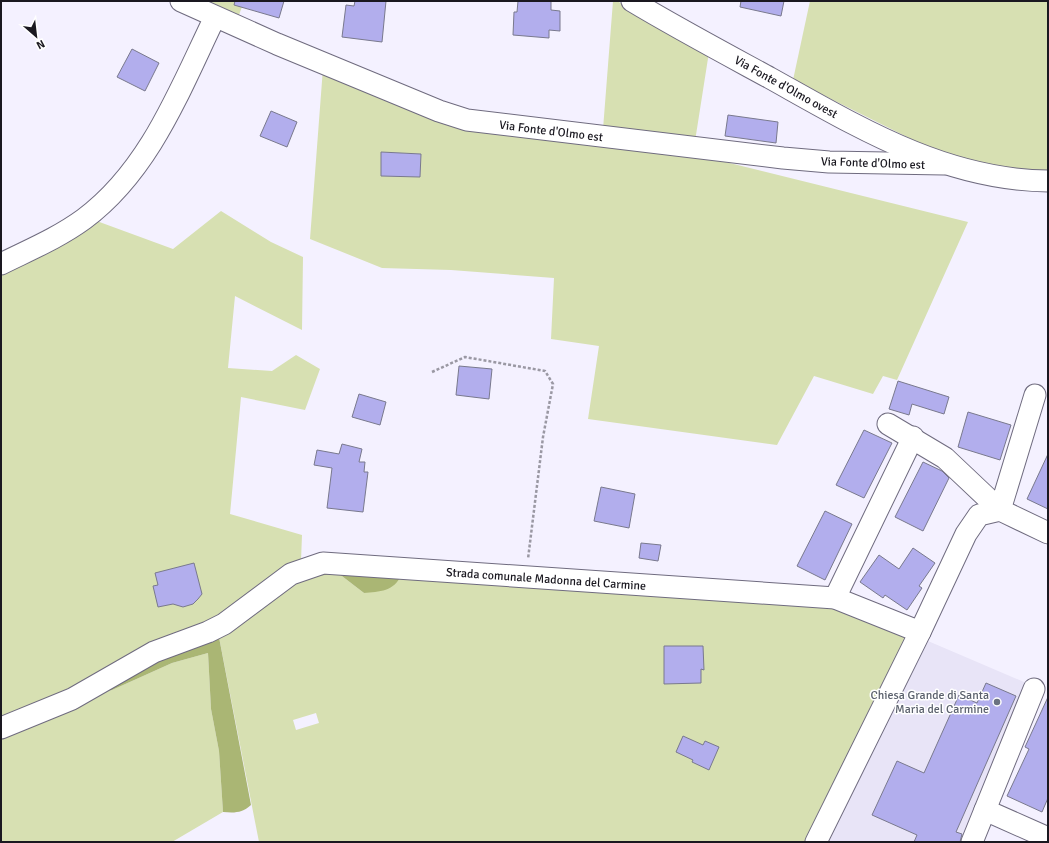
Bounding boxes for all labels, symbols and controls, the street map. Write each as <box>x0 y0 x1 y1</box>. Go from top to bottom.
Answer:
north arrow <box>16 16 56 56</box>
text: N <box>34 37 47 52</box>
street label: Via Fonte d'Olmo ovest <box>731 53 840 122</box>
street label: Via Fonte d'Olmo est <box>498 118 604 145</box>
street label: Via Fonte d'Olmo est <box>821 154 925 173</box>
street label: Strada comunale Madonna del Carmine <box>445 565 647 594</box>
place label: Chiesa Grande di Santa Maria del Carmine <box>871 688 989 717</box>
marker: Chiesa Grande di Santa Maria del Carmine <box>992 697 1002 707</box>

